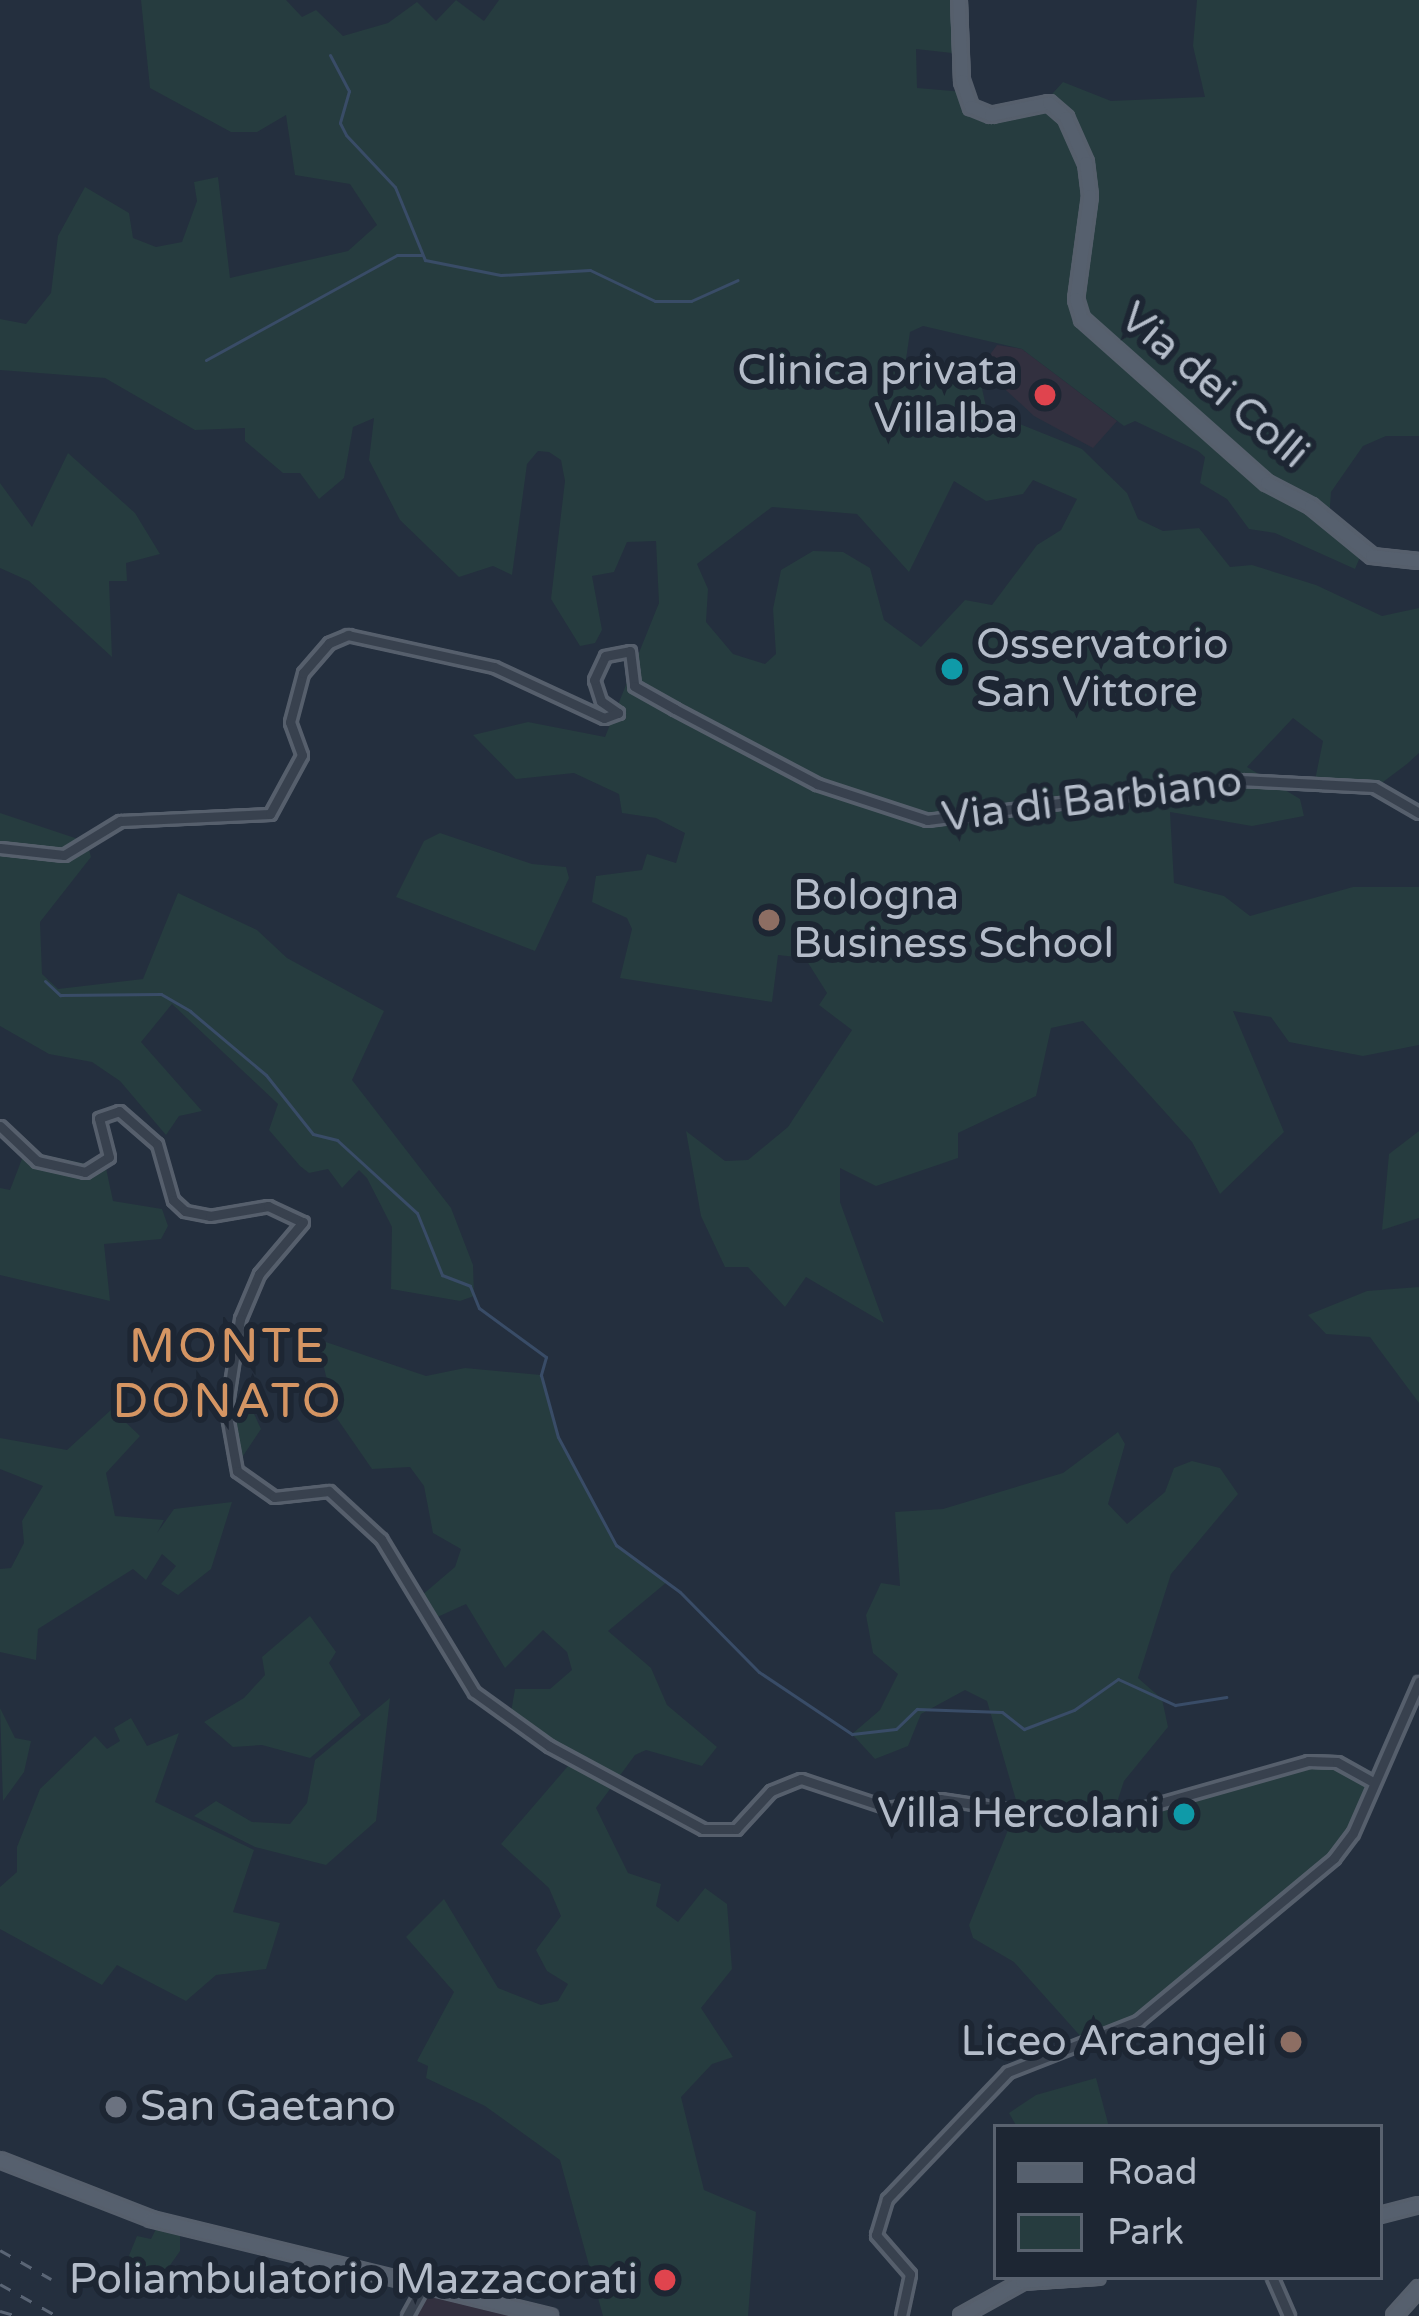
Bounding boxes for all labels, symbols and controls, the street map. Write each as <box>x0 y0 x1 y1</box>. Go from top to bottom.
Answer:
street label: Via dei Colli <box>1109 293 1319 479</box>
place label: Clinica privata Villalba <box>737 346 1018 445</box>
marker: Clinica privata Villalba <box>1029 379 1061 411</box>
place label: Osservatorio San Vittore <box>976 620 1229 718</box>
marker: Osservatorio San Vittore <box>939 656 965 682</box>
street label: Via di Barbiano <box>939 757 1245 843</box>
place label: Bologna Business School <box>793 871 1114 970</box>
marker: Bologna Business School <box>756 907 782 933</box>
district label: MONTE DONATO <box>112 1318 344 1431</box>
place label: Villa Hercolani <box>877 1789 1160 1839</box>
marker: Villa Hercolani <box>1171 1801 1197 1827</box>
place label: Liceo Arcangeli <box>961 2017 1267 2067</box>
marker: Liceo Arcangeli <box>1278 2029 1304 2055</box>
place label: San Gaetano <box>140 2082 396 2132</box>
marker: San Gaetano <box>103 2094 129 2120</box>
legend <box>993 2124 1383 2280</box>
text: Road <box>1107 2151 1197 2194</box>
text: Park <box>1107 2211 1184 2254</box>
place label: Poliambulatorio Mazzacorati <box>69 2255 638 2305</box>
marker: Poliambulatorio Mazzacorati <box>649 2264 681 2296</box>

